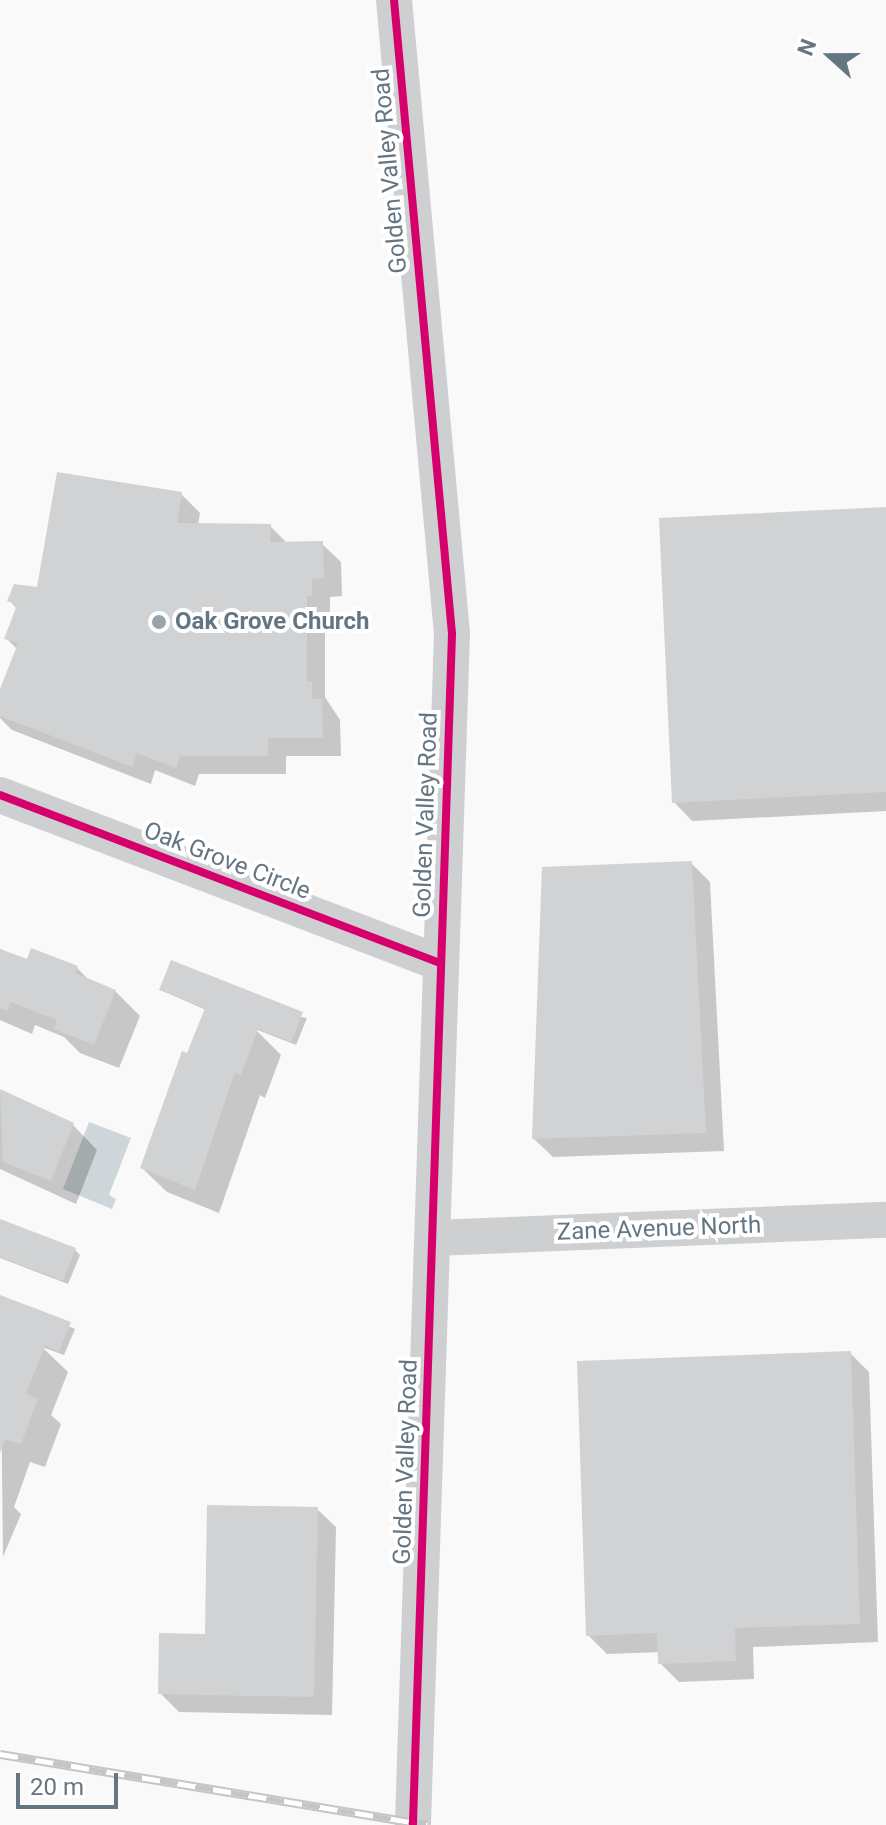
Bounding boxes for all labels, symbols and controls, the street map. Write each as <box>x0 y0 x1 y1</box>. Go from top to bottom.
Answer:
north arrow <box>790 16 870 96</box>
text: N <box>793 35 822 59</box>
street label: Golden Valley Road <box>367 67 413 275</box>
place label: Oak Grove Church <box>175 608 369 636</box>
marker: Oak Grove Church <box>150 613 168 631</box>
street label: Golden Valley Road <box>408 712 444 918</box>
street label: Oak Grove Circle <box>140 816 314 906</box>
street label: Zane Avenue North <box>556 1211 762 1247</box>
street label: Golden Valley Road <box>388 1359 424 1565</box>
scale bar <box>20 1757 122 1807</box>
text: 20 m <box>30 1773 84 1801</box>

